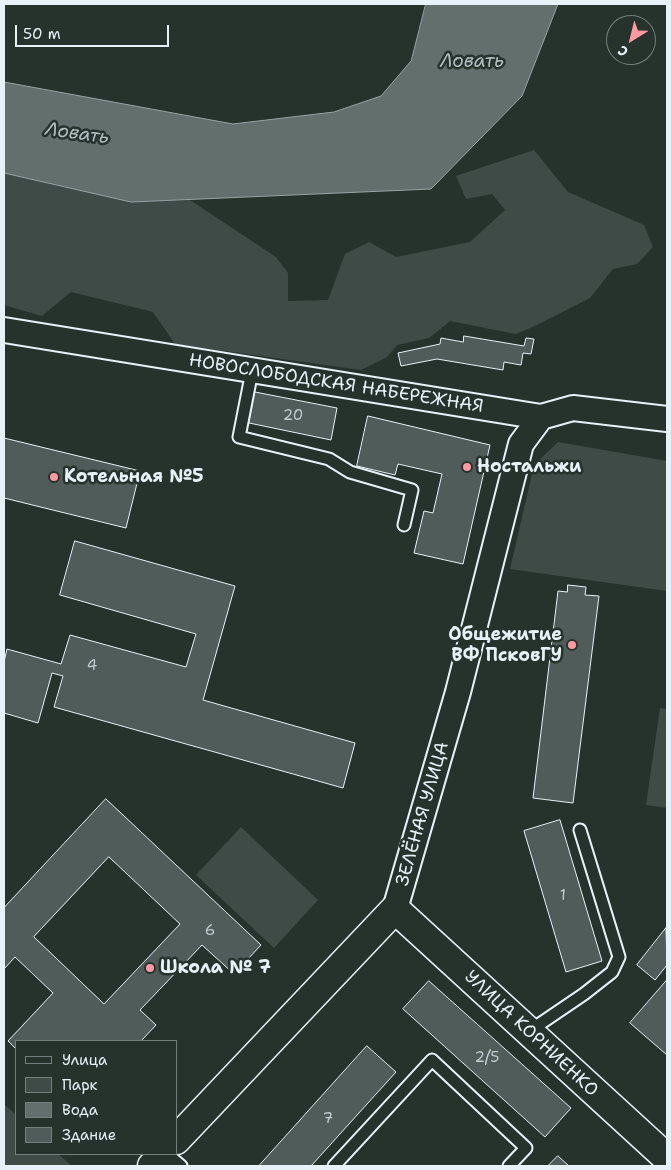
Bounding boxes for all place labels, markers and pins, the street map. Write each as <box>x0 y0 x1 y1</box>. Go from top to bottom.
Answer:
place label: Ностальжи <box>477 456 582 478</box>
marker: Ностальжи <box>461 461 473 473</box>
place label: Котельная №5 <box>64 466 203 488</box>
marker: Котельная №5 <box>48 471 60 483</box>
place label: Общежитие ВФ ПсковГУ <box>448 624 562 666</box>
marker: Общежитие ВФ ПсковГУ <box>566 639 578 651</box>
place label: Школа № 7 <box>160 957 271 979</box>
marker: Школа № 7 <box>144 962 156 974</box>

